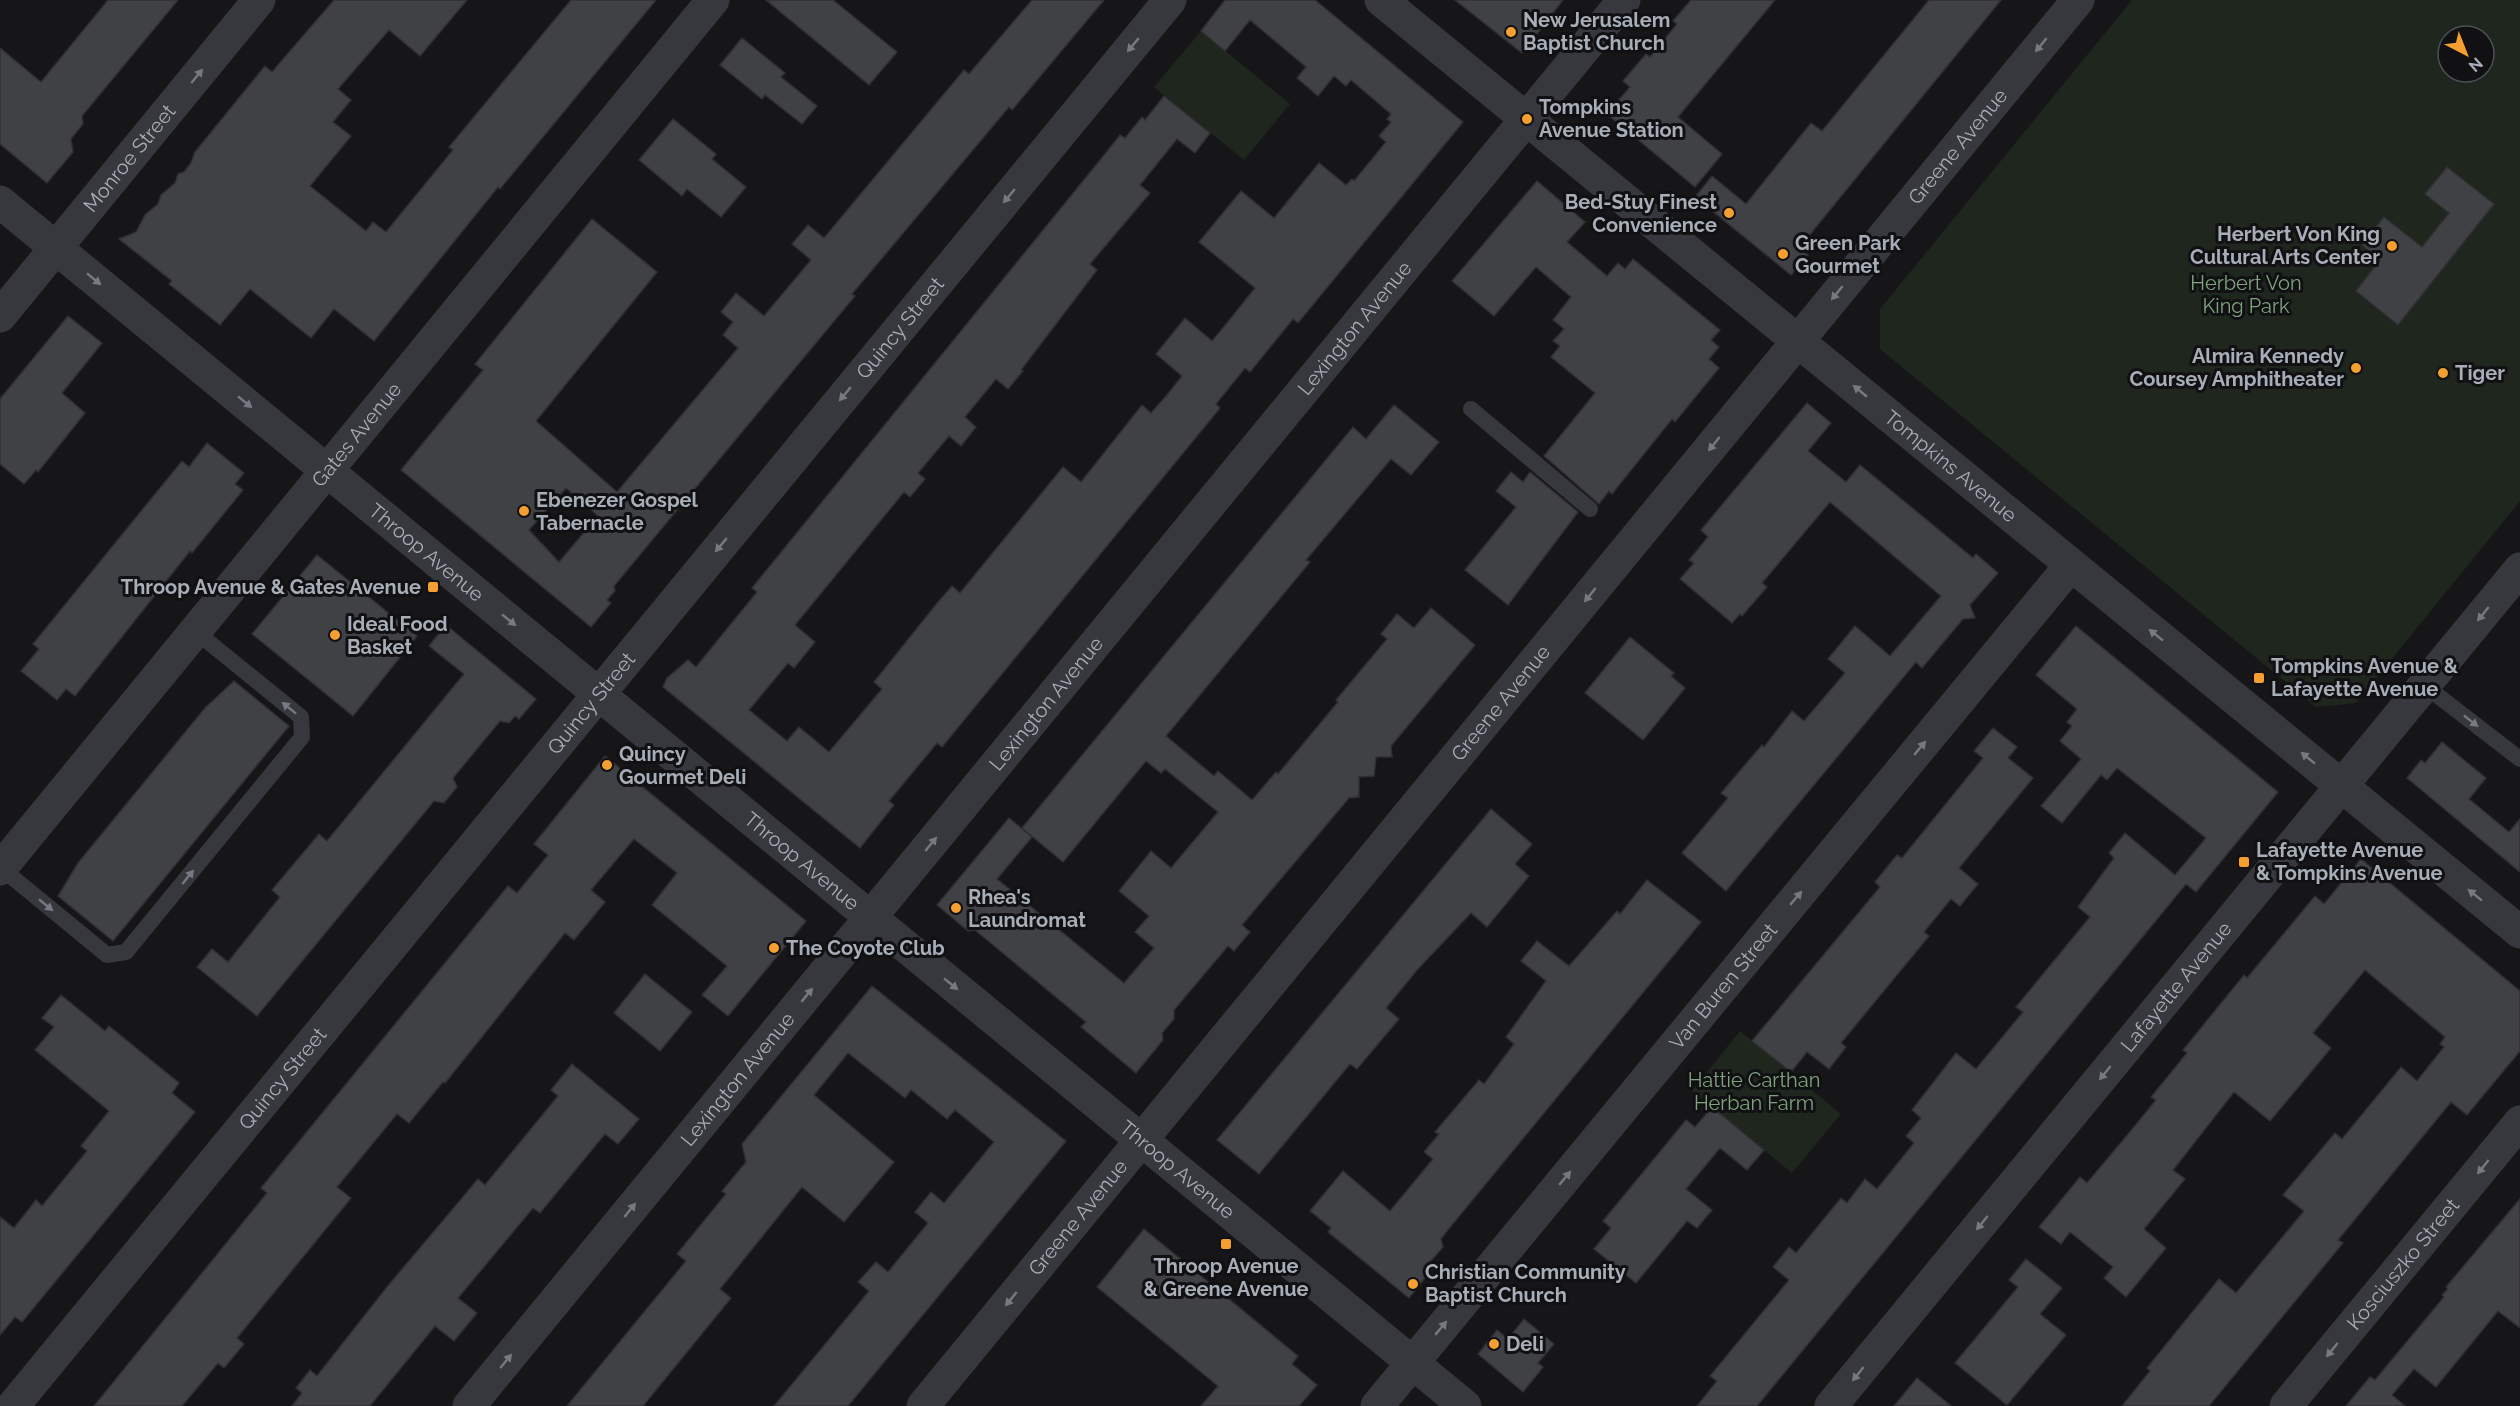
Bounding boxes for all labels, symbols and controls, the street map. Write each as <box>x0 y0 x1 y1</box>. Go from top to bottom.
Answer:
place label: New Jerusalem Baptist Church <box>1523 8 1670 55</box>
north arrow <box>2436 24 2496 84</box>
marker: New Jerusalem Baptist Church <box>1504 25 1518 39</box>
one-way arrow <box>1127 37 1140 53</box>
one-way arrow <box>2035 37 2048 52</box>
text: N <box>2465 54 2487 76</box>
one-way arrow <box>190 69 203 84</box>
street label: Greene Avenue <box>1903 84 2012 209</box>
place label: Tompkins Avenue Station <box>1539 95 1684 142</box>
street label: Monroe Street <box>78 99 181 217</box>
marker: Tompkins Avenue Station <box>1520 112 1534 126</box>
one-way arrow <box>1003 188 1016 203</box>
place label: Bed-Stuy Finest Convenience <box>1565 190 1717 237</box>
marker: Bed-Stuy Finest Convenience <box>1722 206 1736 220</box>
place label: Herbert Von King Cultural Arts Center <box>2190 222 2380 269</box>
place label: Green Park Gourmet <box>1795 231 1901 278</box>
marker: Herbert Von King Cultural Arts Center <box>2385 239 2399 253</box>
marker: Green Park Gourmet <box>1776 247 1790 261</box>
street label: Lexington Avenue <box>1292 256 1417 400</box>
park label: Herbert Von King Park <box>2190 271 2302 318</box>
one-way arrow <box>86 272 102 285</box>
street label: Quincy Street <box>851 272 949 384</box>
one-way arrow <box>1831 285 1844 300</box>
place label: Almira Kennedy Coursey Amphitheater <box>2130 344 2344 391</box>
marker: Almira Kennedy Coursey Amphitheater <box>2349 361 2363 375</box>
place label: Tiger <box>2455 361 2505 385</box>
marker: Tiger <box>2436 366 2450 380</box>
street label: Gates Avenue <box>307 377 406 492</box>
one-way arrow <box>1852 385 1867 398</box>
one-way arrow <box>839 387 852 402</box>
one-way arrow <box>237 396 253 409</box>
street label: Tompkins Avenue <box>1880 405 2022 527</box>
one-way arrow <box>1707 436 1720 452</box>
place label: Ebenezer Gospel Tabernacle <box>536 488 699 535</box>
street label: Throop Avenue <box>364 498 489 607</box>
marker: Ebenezer Gospel Tabernacle <box>517 504 531 518</box>
one-way arrow <box>714 537 727 553</box>
place label: Throop Avenue & Gates Avenue <box>121 575 421 599</box>
marker: Throop Avenue & Gates Avenue <box>426 580 440 594</box>
one-way arrow <box>1584 587 1597 602</box>
one-way arrow <box>2477 606 2490 621</box>
place label: Ideal Food Basket <box>347 612 448 659</box>
one-way arrow <box>501 613 517 626</box>
marker: Ideal Food Basket <box>328 628 342 642</box>
one-way arrow <box>2148 629 2164 642</box>
street label: Lexington Avenue <box>984 632 1108 775</box>
street label: Greene Avenue <box>1446 640 1555 766</box>
street label: Quincy Street <box>542 647 640 759</box>
place label: Tompkins Avenue & Lafayette Avenue <box>2271 654 2459 701</box>
marker: Tompkins Avenue & Lafayette Avenue <box>2252 671 2266 685</box>
one-way arrow <box>281 701 297 714</box>
one-way arrow <box>2463 714 2478 726</box>
one-way arrow <box>1914 740 1926 755</box>
place label: Quincy Gourmet Deli <box>619 742 746 789</box>
one-way arrow <box>2300 752 2315 764</box>
marker: Quincy Gourmet Deli <box>600 758 614 772</box>
street label: Throop Avenue <box>740 807 864 915</box>
one-way arrow <box>924 837 937 852</box>
place label: Lafayette Avenue & Tompkins Avenue <box>2256 838 2443 885</box>
marker: Lafayette Avenue & Tompkins Avenue <box>2237 855 2251 869</box>
one-way arrow <box>181 869 194 885</box>
place label: Rhea's Laundromat <box>968 885 1086 932</box>
one-way arrow <box>2467 888 2483 901</box>
one-way arrow <box>1789 891 1802 906</box>
one-way arrow <box>38 898 53 911</box>
marker: Rhea's Laundromat <box>949 901 963 915</box>
street label: Lafayette Avenue <box>2116 917 2237 1057</box>
street label: Van Buren Street <box>1664 918 1782 1054</box>
place label: The Coyote Club <box>786 936 945 960</box>
marker: The Coyote Club <box>767 941 781 955</box>
one-way arrow <box>944 977 959 989</box>
one-way arrow <box>800 987 813 1002</box>
street label: Lexington Avenue <box>675 1007 800 1151</box>
street label: Quincy Street <box>234 1023 331 1134</box>
one-way arrow <box>2100 1065 2112 1080</box>
park label: Hattie Carthan Herban Farm <box>1688 1068 1820 1115</box>
street label: Throop Avenue <box>1115 1115 1240 1224</box>
street label: Greene Avenue <box>1023 1155 1133 1280</box>
one-way arrow <box>2476 1159 2489 1175</box>
one-way arrow <box>1558 1171 1571 1186</box>
street label: Kosciuszko Street <box>2342 1193 2464 1335</box>
one-way arrow <box>623 1203 636 1218</box>
one-way arrow <box>1975 1215 1988 1231</box>
marker: Throop Avenue & Greene Avenue <box>1219 1237 1233 1251</box>
place label: Throop Avenue & Greene Avenue <box>1143 1254 1309 1301</box>
place label: Christian Community Baptist Church <box>1425 1260 1626 1307</box>
marker: Christian Community Baptist Church <box>1406 1277 1420 1291</box>
one-way arrow <box>1005 1291 1018 1306</box>
one-way arrow <box>1434 1321 1447 1336</box>
place label: Deli <box>1506 1332 1544 1356</box>
marker: Deli <box>1487 1337 1501 1351</box>
one-way arrow <box>2326 1342 2339 1357</box>
one-way arrow <box>500 1353 513 1369</box>
one-way arrow <box>1851 1366 1864 1382</box>

